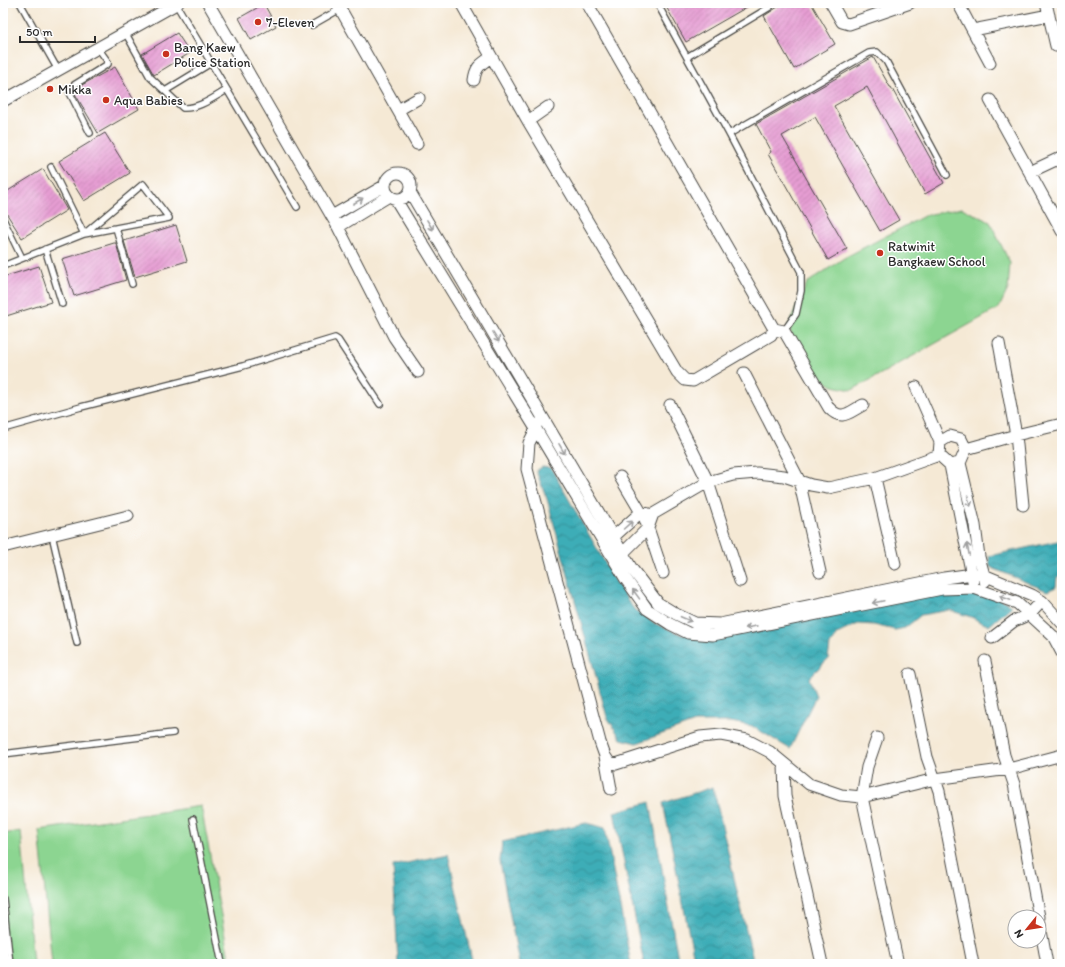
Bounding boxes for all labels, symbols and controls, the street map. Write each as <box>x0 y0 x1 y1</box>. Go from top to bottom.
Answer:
place label: 7-Eleven <box>266 15 315 30</box>
marker: 7-Eleven <box>253 17 263 27</box>
scale bar <box>20 18 95 44</box>
text: 50 m <box>26 25 52 39</box>
place label: Bang Kaew Police Station <box>174 40 251 70</box>
marker: Bang Kaew Police Station <box>161 49 171 59</box>
place label: Mikka <box>58 82 92 97</box>
marker: Mikka <box>45 84 55 94</box>
place label: Aqua Babies <box>114 93 183 108</box>
marker: Aqua Babies <box>101 95 111 105</box>
one-way arrow <box>352 196 364 204</box>
one-way arrow <box>426 219 434 231</box>
place label: Ratwinit Bangkaew School <box>888 239 986 269</box>
marker: Ratwinit Bangkaew School <box>875 248 885 258</box>
one-way arrow <box>492 331 500 342</box>
one-way arrow <box>559 443 567 455</box>
one-way arrow <box>966 494 973 507</box>
one-way arrow <box>623 520 633 529</box>
one-way arrow <box>963 543 971 556</box>
one-way arrow <box>632 588 640 599</box>
one-way arrow <box>1000 594 1012 602</box>
one-way arrow <box>872 598 885 606</box>
one-way arrow <box>680 616 692 623</box>
one-way arrow <box>745 624 758 632</box>
north arrow <box>1007 909 1047 949</box>
text: N <box>1011 927 1026 940</box>

